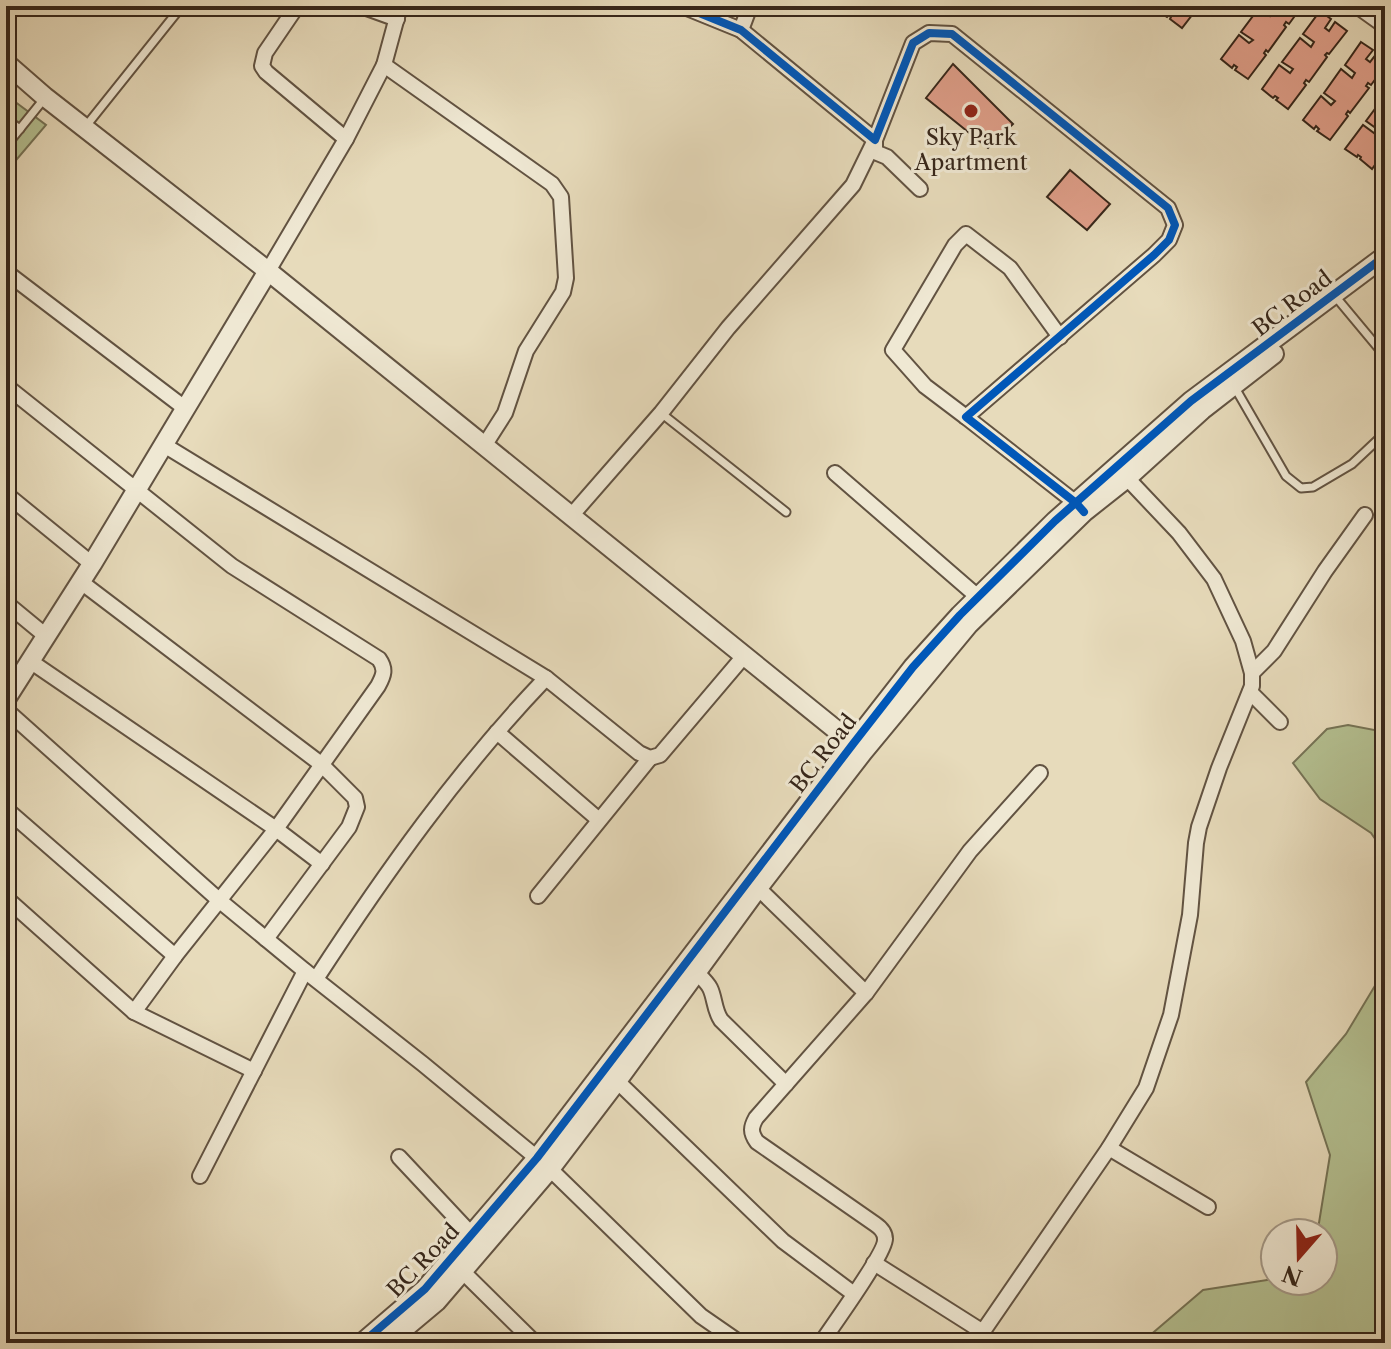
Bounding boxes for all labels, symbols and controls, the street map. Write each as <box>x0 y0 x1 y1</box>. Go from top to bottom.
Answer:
marker: Sky Park Apartment <box>962 102 980 120</box>
place label: Sky Park Apartment <box>914 124 1028 176</box>
street label: BC Road <box>1247 265 1337 342</box>
street label: BC Road <box>784 709 863 798</box>
north arrow <box>1259 1217 1339 1297</box>
street label: BC Road <box>381 1218 465 1303</box>
text: N <box>1279 1259 1306 1291</box>

